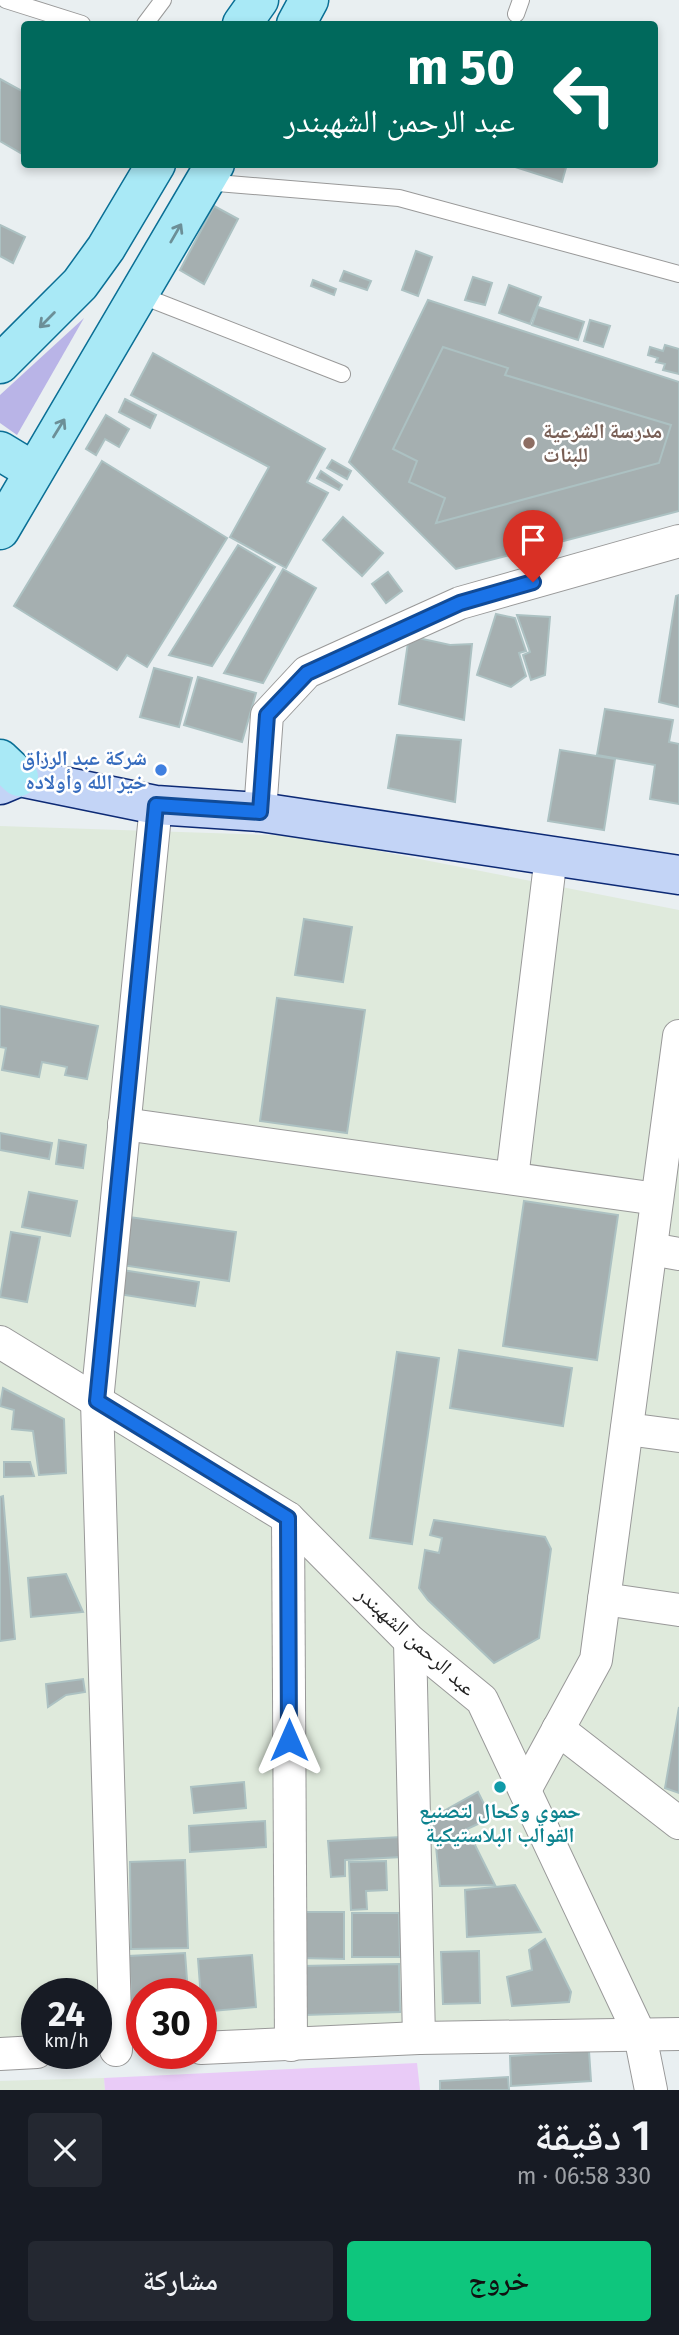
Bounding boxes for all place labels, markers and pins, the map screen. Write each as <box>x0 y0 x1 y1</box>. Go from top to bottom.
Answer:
place label: مدرسة الشرعية للبنات <box>543 418 662 468</box>
marker: مدرسة الشرعية للبنات <box>521 435 537 451</box>
pin <box>503 510 563 582</box>
place label: شركة عبد الرزاق خير الله وأولاده <box>21 745 147 795</box>
marker: شركة عبد الرزاق خير الله وأولاده <box>153 762 169 778</box>
marker: حموي وكحال لتصنيع القوالب البلاستيكية <box>492 1779 508 1795</box>
place label: حموي وكحال لتصنيع القوالب البلاستيكية <box>419 1798 581 1848</box>

